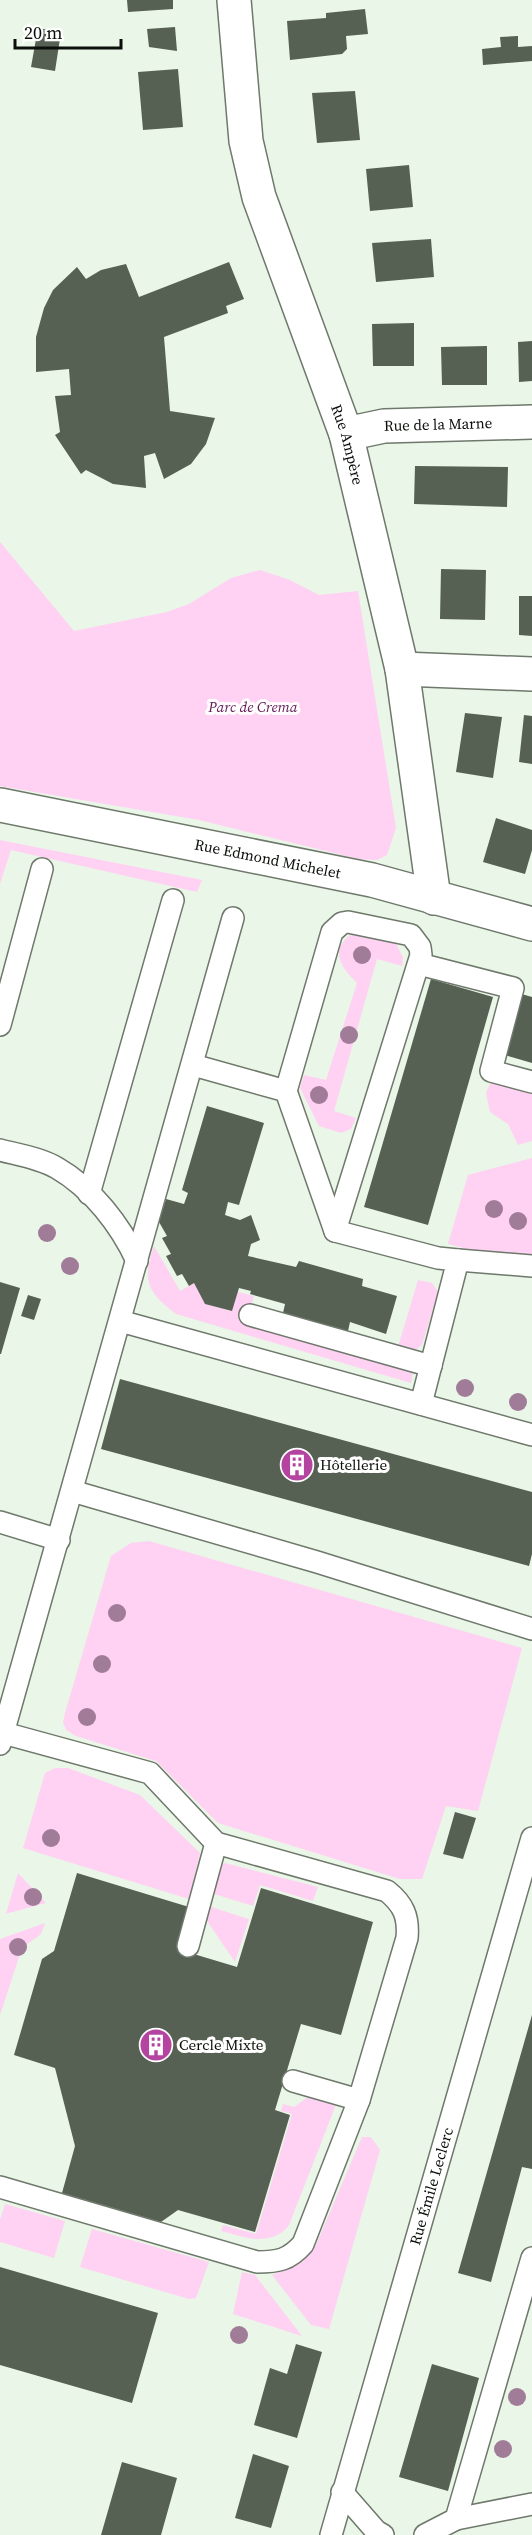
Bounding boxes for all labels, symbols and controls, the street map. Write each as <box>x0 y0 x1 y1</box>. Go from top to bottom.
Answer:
scale bar <box>15 12 122 50</box>
text: 20 m <box>24 20 62 45</box>
street label: Rue Ampère <box>326 401 369 487</box>
street label: Rue de la Marne <box>384 412 493 436</box>
park label: Parc de Crema <box>207 696 298 717</box>
street label: Rue Edmond Michelet <box>193 833 343 883</box>
building icon: Hôtellerie <box>279 1447 315 1483</box>
place label: Hôtellerie <box>320 1454 387 1475</box>
building icon: Cercle Mixte <box>138 2027 174 2063</box>
place label: Cercle Mixte <box>179 2034 264 2055</box>
street label: Rue Émile Leclerc <box>404 2125 458 2247</box>

